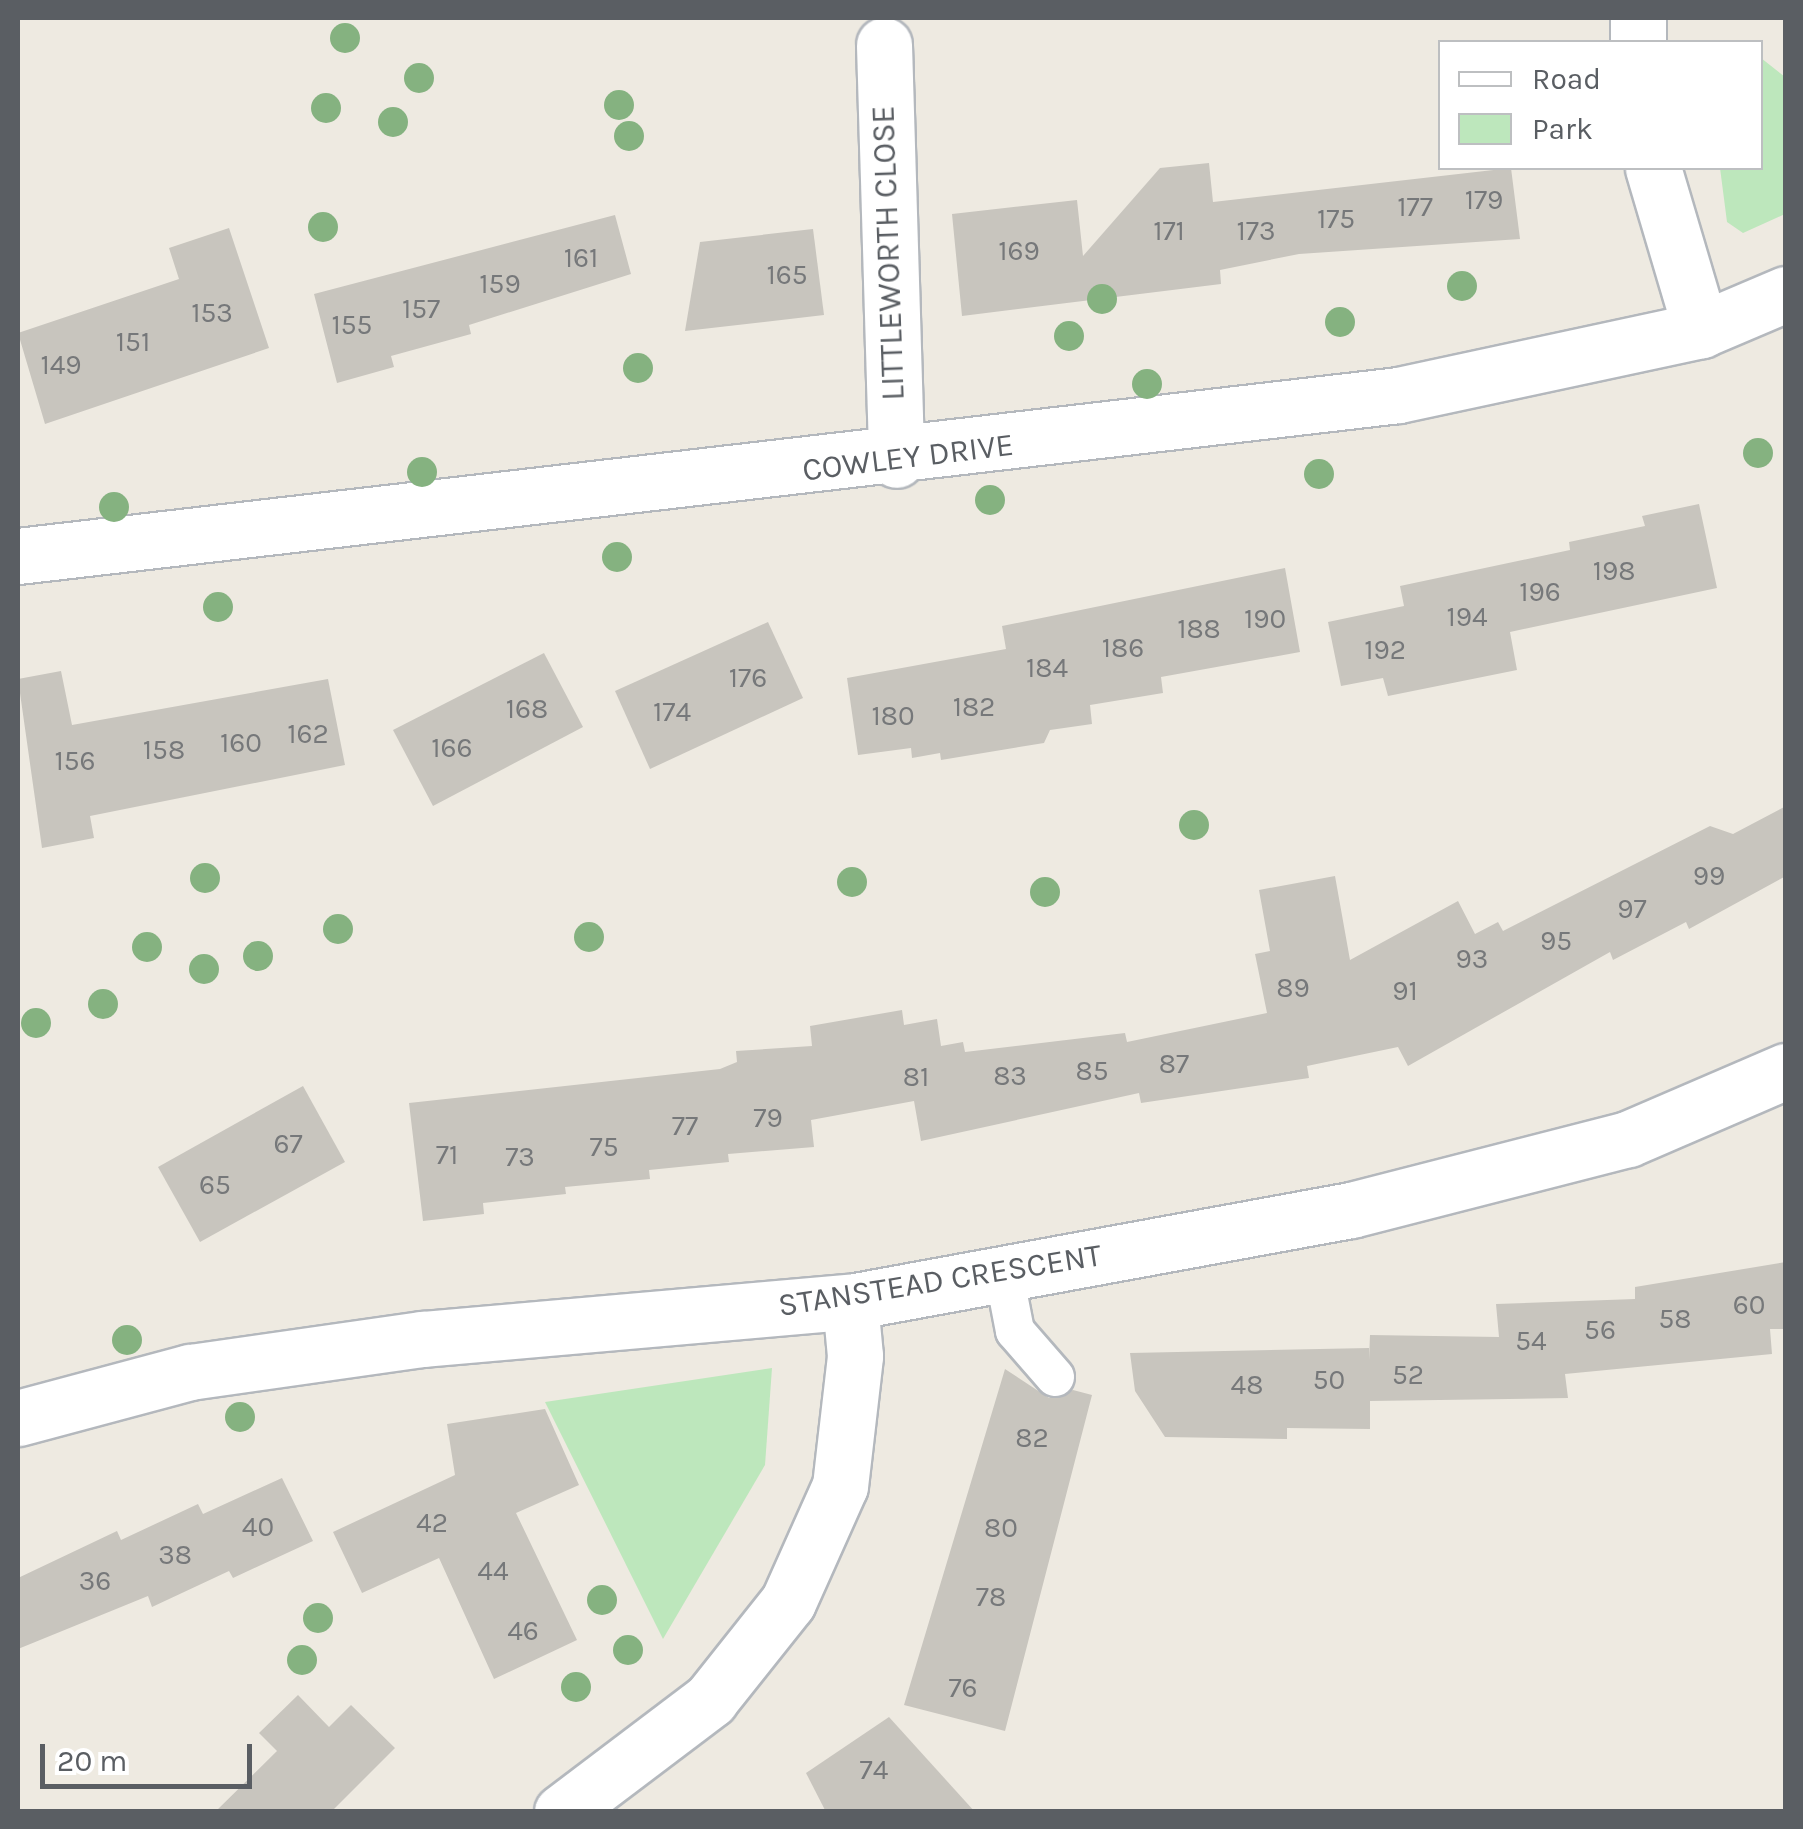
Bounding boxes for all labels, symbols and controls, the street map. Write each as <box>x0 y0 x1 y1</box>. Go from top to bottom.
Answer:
legend <box>1438 40 1763 170</box>
text: Road <box>1532 61 1601 97</box>
street label: LITTLEWORTH CLOSE <box>865 105 913 401</box>
text: Park <box>1532 111 1593 147</box>
house number: 179 <box>1465 183 1503 217</box>
house number: 177 <box>1397 190 1433 224</box>
house number: 175 <box>1317 202 1355 236</box>
house number: 171 <box>1153 214 1185 248</box>
house number: 173 <box>1237 214 1275 248</box>
house number: 169 <box>998 234 1040 268</box>
house number: 161 <box>564 241 598 275</box>
house number: 165 <box>766 258 808 292</box>
house number: 159 <box>479 267 521 301</box>
house number: 157 <box>402 292 440 326</box>
house number: 153 <box>191 296 233 330</box>
house number: 155 <box>332 308 372 342</box>
house number: 151 <box>116 325 150 359</box>
house number: 149 <box>40 348 82 382</box>
street label: COWLEY DRIVE <box>800 426 1016 490</box>
house number: 198 <box>1593 554 1635 588</box>
house number: 196 <box>1519 575 1561 609</box>
house number: 194 <box>1446 600 1488 634</box>
house number: 190 <box>1244 602 1286 636</box>
house number: 188 <box>1177 612 1221 646</box>
house number: 186 <box>1102 631 1144 665</box>
house number: 192 <box>1364 633 1406 667</box>
house number: 184 <box>1026 651 1068 685</box>
house number: 176 <box>729 661 767 695</box>
house number: 182 <box>953 690 995 724</box>
house number: 168 <box>506 692 548 726</box>
house number: 174 <box>653 695 691 729</box>
house number: 180 <box>871 699 915 733</box>
house number: 162 <box>287 717 329 751</box>
house number: 160 <box>220 726 262 760</box>
house number: 166 <box>431 731 473 765</box>
house number: 158 <box>143 733 185 767</box>
house number: 156 <box>54 744 96 778</box>
house number: 99 <box>1693 859 1725 893</box>
house number: 97 <box>1617 892 1647 926</box>
house number: 95 <box>1540 924 1572 958</box>
house number: 93 <box>1456 942 1488 976</box>
house number: 89 <box>1276 971 1310 1005</box>
house number: 91 <box>1392 974 1418 1008</box>
house number: 87 <box>1159 1047 1189 1081</box>
house number: 85 <box>1075 1054 1109 1088</box>
house number: 83 <box>993 1059 1027 1093</box>
house number: 81 <box>903 1060 929 1094</box>
house number: 79 <box>753 1101 783 1135</box>
house number: 77 <box>672 1109 698 1143</box>
house number: 67 <box>273 1127 303 1161</box>
house number: 75 <box>590 1130 618 1164</box>
house number: 71 <box>436 1138 458 1172</box>
house number: 73 <box>505 1140 535 1174</box>
house number: 65 <box>199 1168 231 1202</box>
street label: STANSTEAD CRESCENT <box>776 1236 1104 1326</box>
house number: 60 <box>1733 1288 1765 1322</box>
house number: 58 <box>1658 1302 1692 1336</box>
house number: 56 <box>1584 1313 1616 1347</box>
house number: 54 <box>1515 1324 1547 1358</box>
house number: 52 <box>1392 1358 1424 1392</box>
house number: 50 <box>1313 1363 1345 1397</box>
house number: 48 <box>1231 1368 1263 1402</box>
house number: 82 <box>1015 1421 1049 1455</box>
house number: 42 <box>416 1506 448 1540</box>
house number: 40 <box>242 1510 274 1544</box>
house number: 80 <box>984 1511 1018 1545</box>
house number: 38 <box>158 1538 192 1572</box>
house number: 44 <box>477 1554 509 1588</box>
house number: 36 <box>79 1564 111 1598</box>
house number: 78 <box>976 1580 1006 1614</box>
house number: 46 <box>507 1614 539 1648</box>
house number: 76 <box>948 1671 978 1705</box>
scale bar <box>45 1724 258 1786</box>
text: 20 m <box>57 1743 127 1779</box>
house number: 74 <box>860 1753 888 1787</box>

